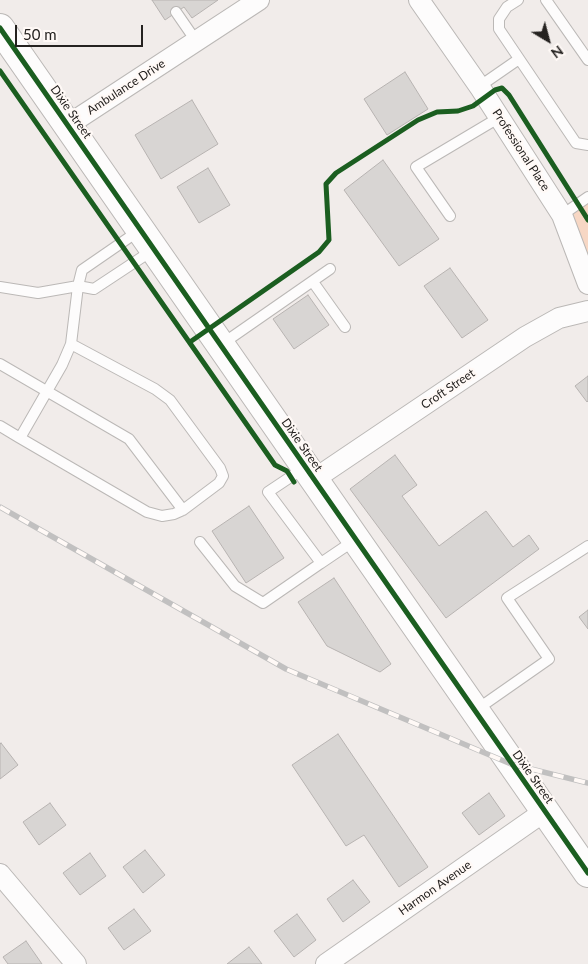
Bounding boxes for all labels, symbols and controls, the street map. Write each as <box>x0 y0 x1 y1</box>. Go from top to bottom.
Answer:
scale bar <box>18 15 145 47</box>
north arrow <box>523 15 573 65</box>
text: 50 m <box>23 25 57 43</box>
text: N <box>548 42 567 62</box>
street label: Ambulance Drive <box>84 56 168 118</box>
street label: Dixie Street <box>47 83 95 141</box>
street label: Professional Place <box>489 106 553 194</box>
street label: Croft Street <box>418 366 478 412</box>
street label: Dixie Street <box>278 416 326 474</box>
street label: Dixie Street <box>509 748 557 806</box>
street label: Harmon Avenue <box>396 858 474 918</box>

